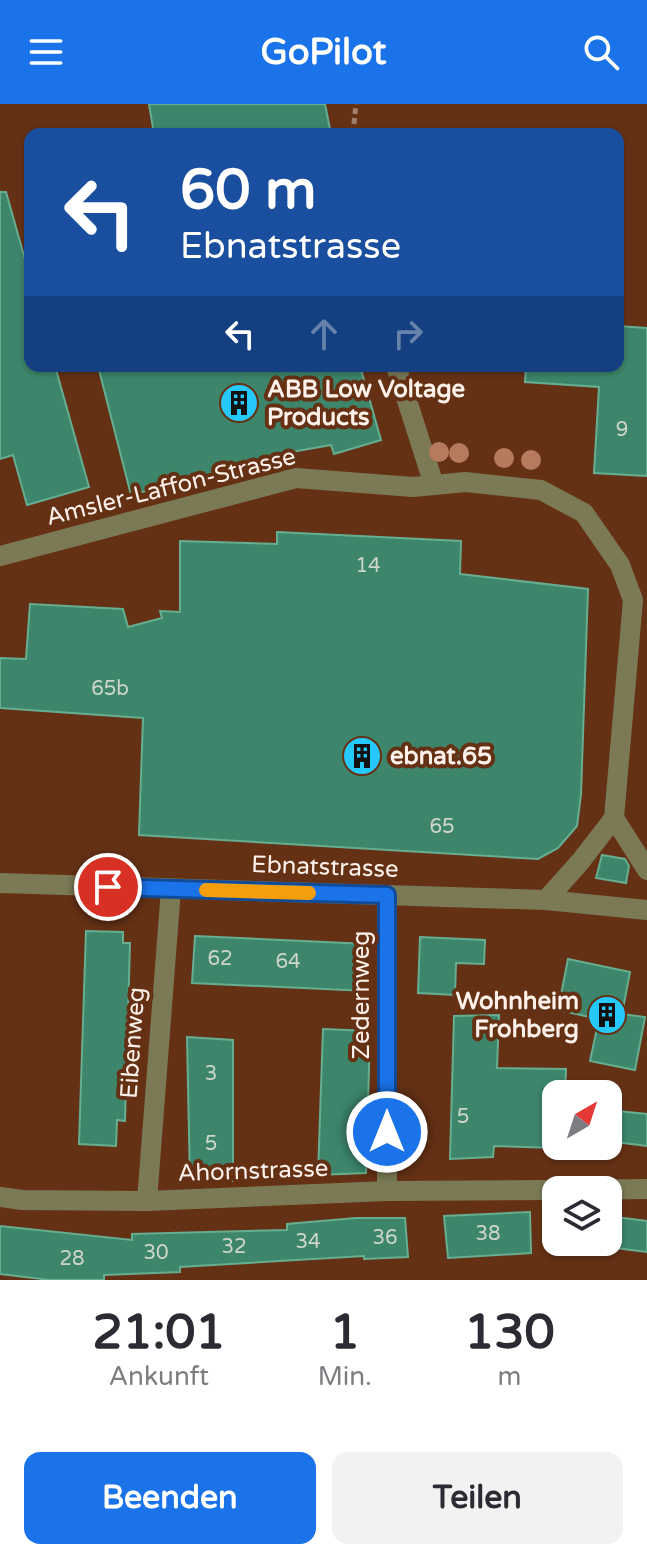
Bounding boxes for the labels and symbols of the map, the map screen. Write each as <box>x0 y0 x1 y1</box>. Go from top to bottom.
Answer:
place label: ABB Low Voltage Products <box>267 375 466 432</box>
building icon: ABB Low Voltage Products <box>218 382 260 424</box>
house number: 9 <box>616 418 628 442</box>
street label: Amsler-Laffon-Strasse <box>43 442 299 532</box>
house number: 14 <box>355 554 381 578</box>
house number: 65b <box>91 677 129 701</box>
building icon: ebnat.65 <box>341 735 383 777</box>
place label: ebnat.65 <box>390 742 492 771</box>
house number: 65 <box>429 815 455 839</box>
street label: Ebnatstrasse <box>251 850 399 884</box>
pin <box>74 853 142 921</box>
street label: Zedernweg <box>347 931 376 1059</box>
house number: 62 <box>207 947 233 971</box>
house number: 64 <box>275 950 301 974</box>
street label: Eibenweg <box>115 986 151 1100</box>
place label: Wohnheim Frohberg <box>456 987 579 1044</box>
building icon: Wohnheim Frohberg <box>586 994 628 1036</box>
house number: 3 <box>205 1062 217 1086</box>
north arrow <box>542 1080 622 1160</box>
position arrow <box>345 1090 429 1174</box>
house number: 5 <box>457 1105 469 1129</box>
house number: 5 <box>205 1132 217 1156</box>
street label: Ahornstrasse <box>177 1154 329 1188</box>
house number: 38 <box>475 1222 501 1246</box>
house number: 36 <box>372 1226 398 1250</box>
house number: 34 <box>295 1230 321 1254</box>
house number: 32 <box>221 1235 247 1259</box>
house number: 30 <box>143 1241 169 1265</box>
house number: 28 <box>59 1247 85 1271</box>

